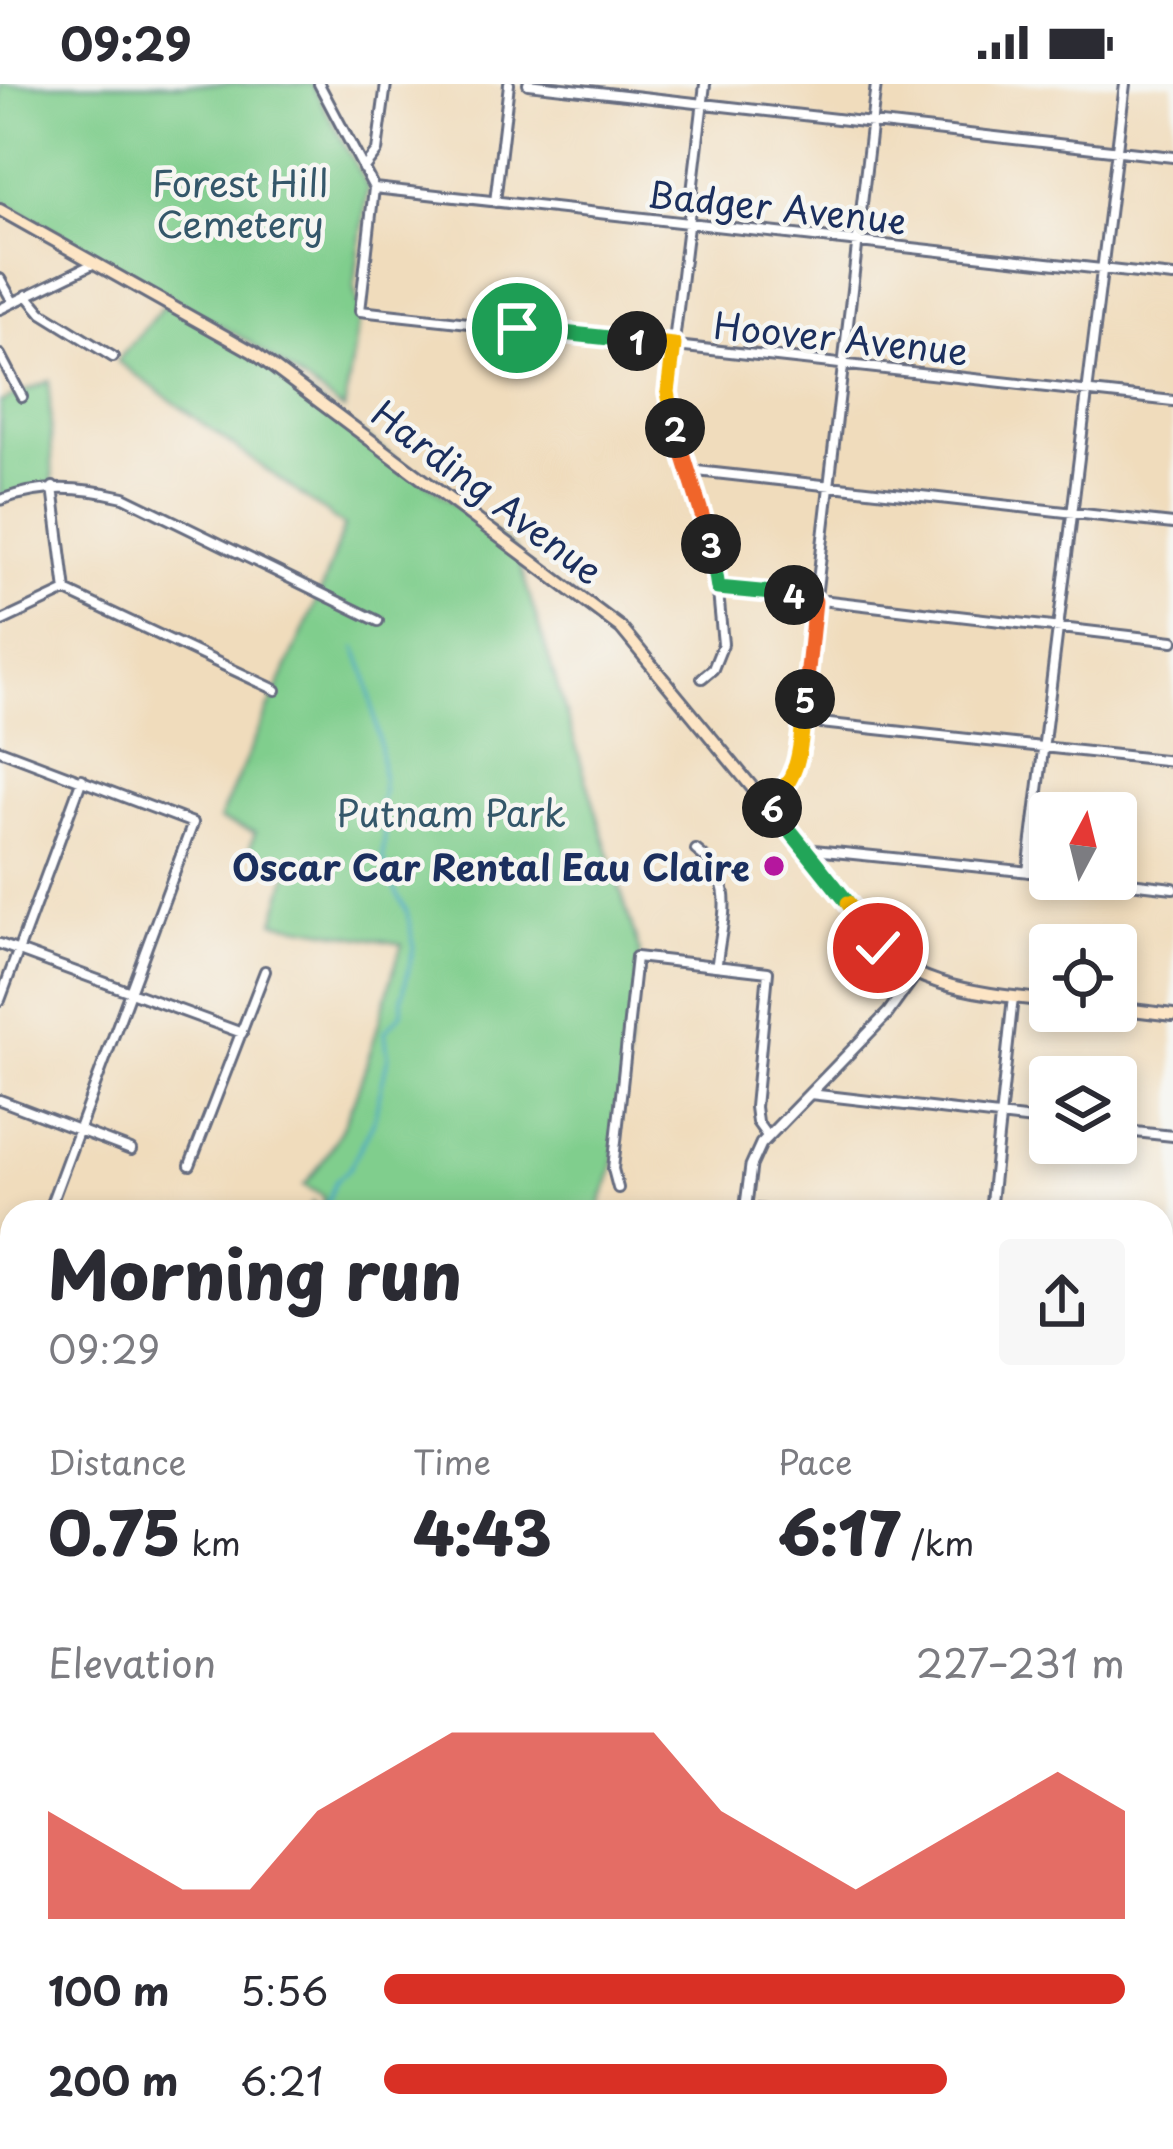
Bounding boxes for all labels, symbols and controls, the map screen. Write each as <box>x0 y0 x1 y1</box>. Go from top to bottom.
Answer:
text: 09:29 <box>60 8 192 76</box>
park label: Forest Hill Cemetery <box>152 155 328 250</box>
street label: Badger Avenue <box>645 166 909 246</box>
pin <box>466 277 568 379</box>
icon: arrive <box>484 295 550 361</box>
street label: Hoover Avenue <box>711 297 971 377</box>
pin: 1 <box>607 311 667 371</box>
text: 1 <box>629 316 645 366</box>
street label: Harding Avenue <box>361 386 615 596</box>
pin: 2 <box>645 398 705 458</box>
text: 2 <box>663 403 687 453</box>
pin: 3 <box>681 514 741 574</box>
text: 3 <box>700 519 722 569</box>
pin: 4 <box>764 565 824 625</box>
text: 4 <box>783 570 805 620</box>
pin: 5 <box>775 669 835 729</box>
text: 5 <box>794 674 816 724</box>
pin: 6 <box>742 778 802 838</box>
text: 6 <box>760 783 784 833</box>
park label: Putnam Park <box>336 785 566 839</box>
north arrow <box>1029 792 1137 900</box>
map controls <box>1029 792 1137 1164</box>
place label: Oscar Car Rental Eau Claire <box>232 839 750 893</box>
marker: Oscar Car Rental Eau Claire <box>761 853 787 879</box>
pin <box>827 897 929 999</box>
icon: check <box>845 915 911 981</box>
button: locate <box>1029 924 1137 1032</box>
button: layers <box>1029 1056 1137 1164</box>
text: Morning run <box>48 1223 462 1322</box>
button: share <box>999 1239 1125 1365</box>
text: 09:29 <box>48 1318 160 1377</box>
text: Distance <box>48 1436 186 1486</box>
text: Time <box>413 1436 491 1486</box>
text: Pace <box>778 1436 852 1486</box>
text: 0.75 <box>48 1486 181 1576</box>
text: 4:43 <box>413 1486 552 1576</box>
text: 6:17 <box>778 1486 900 1576</box>
text: km <box>181 1517 241 1567</box>
text: /km <box>900 1517 974 1567</box>
text: Elevation <box>48 1632 216 1691</box>
text: 227–231 m <box>916 1632 1125 1691</box>
text: 100 m <box>48 1960 170 2019</box>
text: 5:56 <box>240 1960 328 2019</box>
text: 200 m <box>48 2050 178 2109</box>
text: 6:21 <box>240 2050 324 2109</box>

